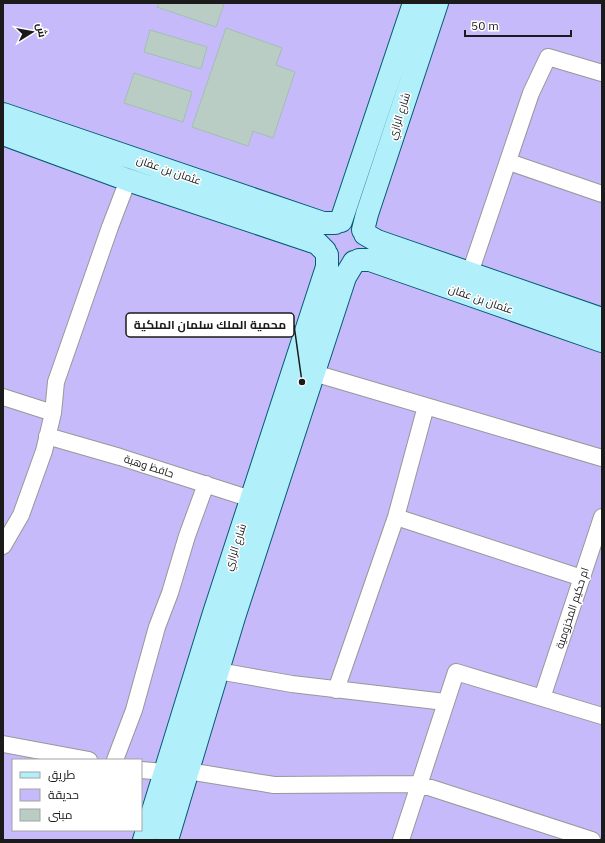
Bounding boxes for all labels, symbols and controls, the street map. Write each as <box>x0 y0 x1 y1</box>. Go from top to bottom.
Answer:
north arrow <box>12 12 52 52</box>
scale bar <box>465 12 571 38</box>
text: 50 m <box>471 18 499 33</box>
text: ش <box>34 22 50 38</box>
street label: شارع الرازي <box>385 91 415 142</box>
street label: عثمان بن عفان <box>135 152 203 188</box>
street label: عثمان بن عفان <box>447 281 515 317</box>
callout: محمية الملك سلمان الملكية <box>126 313 294 337</box>
text: محمية الملك سلمان الملكية <box>134 317 286 333</box>
street label: حافظ وهبة <box>122 451 176 481</box>
street label: شارع الرازي <box>221 522 251 573</box>
street label: ام حكيم المخزومية <box>552 565 593 651</box>
legend <box>12 759 142 831</box>
text: طريق <box>48 767 76 782</box>
text: حديقة <box>48 787 79 802</box>
text: مبنى <box>48 807 73 822</box>

